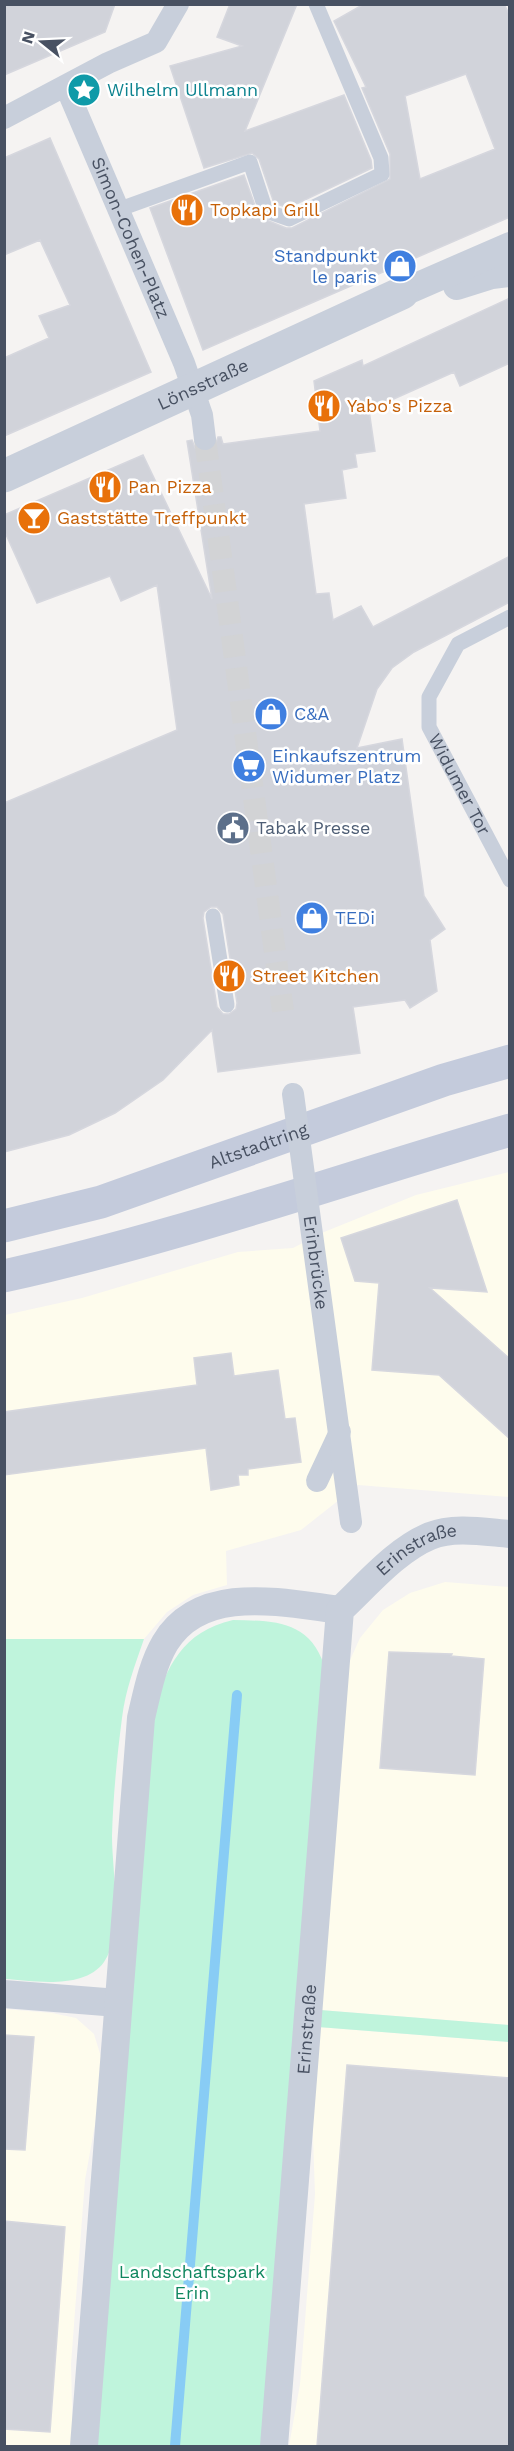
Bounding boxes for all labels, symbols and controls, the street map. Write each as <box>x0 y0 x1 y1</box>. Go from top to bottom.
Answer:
north arrow <box>12 12 72 72</box>
text: N <box>17 29 39 46</box>
place icon: Wilhelm Ullmann <box>66 72 102 108</box>
place label: Wilhelm Ullmann <box>107 79 258 100</box>
street label: Simon-Cohen-Platz <box>87 154 175 321</box>
restaurant icon: Topkapi Grill <box>169 192 205 228</box>
place label: Topkapi Grill <box>210 199 320 220</box>
place label: Standpunkt le paris <box>274 245 377 287</box>
shop icon: Standpunkt le paris <box>382 248 418 284</box>
street label: Lönsstraße <box>154 354 252 414</box>
restaurant icon: Yabo's Pizza <box>306 388 342 424</box>
place label: Yabo's Pizza <box>347 395 452 416</box>
restaurant icon: Pan Pizza <box>87 469 123 505</box>
place label: Pan Pizza <box>128 476 212 497</box>
bar icon: Gaststätte Treffpunkt <box>16 500 52 536</box>
place label: Gaststätte Treffpunkt <box>57 507 247 528</box>
shop icon: C&A <box>253 696 289 732</box>
place label: C&A <box>294 703 330 724</box>
street label: Widumer Tor <box>424 730 495 838</box>
place label: Einkaufszentrum Widumer Platz <box>272 745 421 787</box>
supermarket icon: Einkaufszentrum Widumer Platz <box>231 748 267 784</box>
public building icon: Tabak Presse <box>215 810 251 846</box>
place label: Tabak Presse <box>256 817 370 838</box>
shop icon: TEDi <box>294 900 330 936</box>
place label: TEDi <box>335 907 375 928</box>
restaurant icon: Street Kitchen <box>211 958 247 994</box>
place label: Street Kitchen <box>252 965 379 986</box>
street label: Altstadtring <box>206 1118 311 1173</box>
street label: Erinbrücke <box>300 1214 333 1311</box>
street label: Erinstraße <box>371 1519 458 1580</box>
street label: Erinstraße <box>292 1983 320 2075</box>
park label: Landschaftspark Erin <box>119 2261 265 2303</box>

